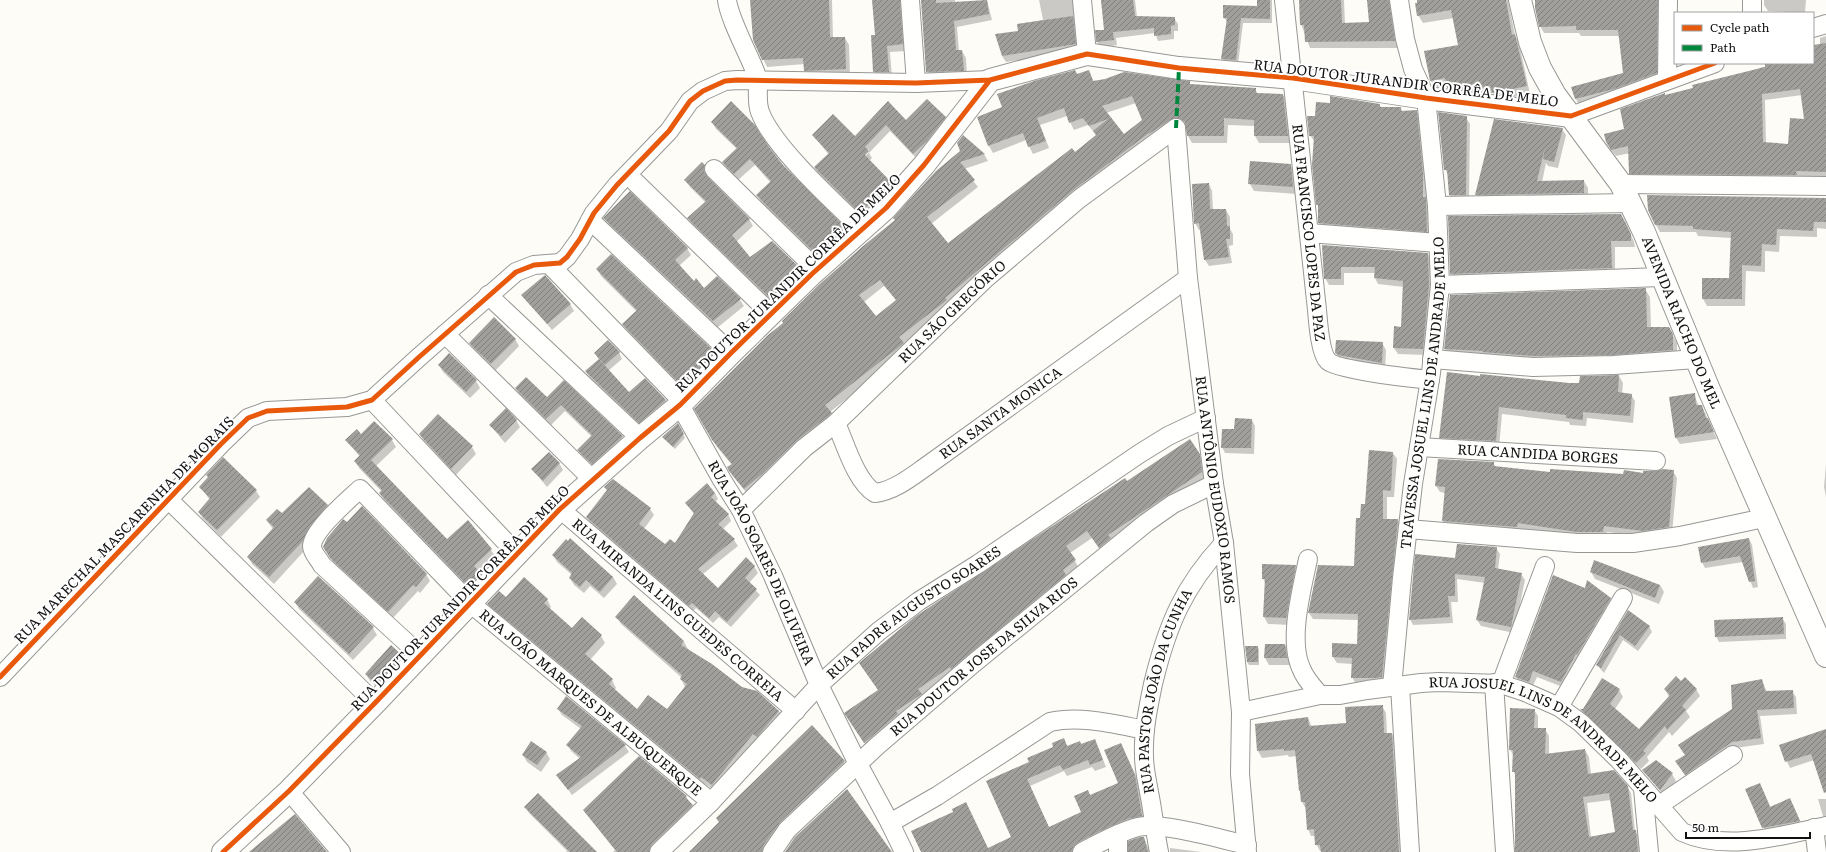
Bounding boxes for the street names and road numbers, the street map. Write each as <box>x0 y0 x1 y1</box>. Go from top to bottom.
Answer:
street label: RUA DOUTOR JURANDIR CORRÊA DE MELO <box>1252 53 1560 111</box>
street label: RUA FRANCISCO LOPES DA PAZ <box>1288 123 1331 343</box>
street label: RUA DOUTOR JURANDIR CORRÊA DE MELO <box>670 168 905 396</box>
street label: AVENIDA RIACHO DO MEL <box>1638 233 1727 412</box>
street label: TRAVESSA JOSUEL LINS DE ANDRADE MELO <box>1394 236 1449 550</box>
street label: RUA SÃO GREGÓRIO <box>893 255 1010 367</box>
street label: RUA SANTA MONICA <box>935 361 1066 463</box>
street label: RUA ANTÔNIO EUDOXIO RAMOS <box>1191 374 1241 605</box>
street label: RUA MARECHAL MASCARENHA DE MORAIS <box>9 411 238 647</box>
street label: RUA CANDIDA BORGES <box>1457 438 1619 468</box>
street label: RUA JOÃO SOARES DE OLIVEIRA <box>704 456 821 669</box>
street label: RUA DOUTOR JURANDIR CORRÊA DE MELO <box>345 480 573 715</box>
street label: RUA MIRANDA LINS GUEDES CORREIA <box>568 513 789 706</box>
street label: RUA PADRE AUGUSTO SOARES <box>821 540 1005 683</box>
street label: RUA DOUTOR JOSE DA SILVA RIOS <box>885 572 1081 740</box>
street label: RUA PASTOR JOÃO DA CUNHA <box>1133 584 1196 796</box>
street label: RUA JOÃO MARQUES DE ALBUQUERQUE <box>475 604 707 800</box>
street label: RUA JOSUEL LINS DE ANDRADE MELO <box>1428 671 1663 807</box>

